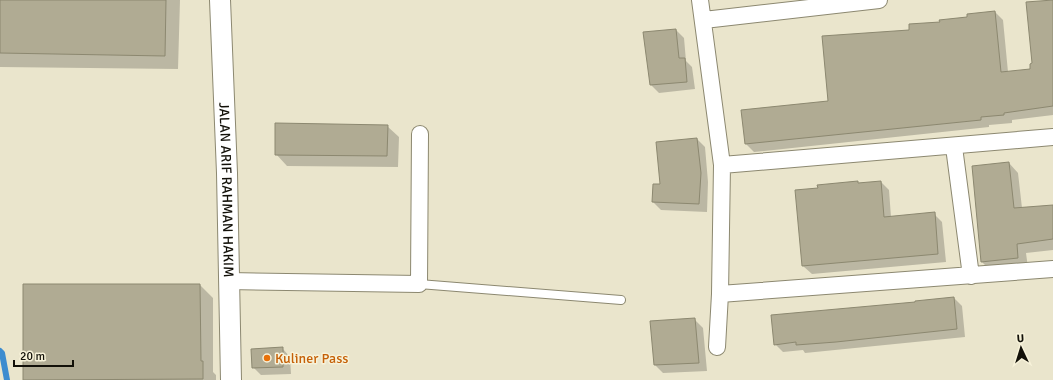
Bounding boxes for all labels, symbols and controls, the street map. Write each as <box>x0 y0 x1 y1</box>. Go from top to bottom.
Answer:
street label: JALAN ARIF RAHMAN HAKIM <box>216 102 238 278</box>
north arrow <box>1001 328 1041 368</box>
text: U <box>1016 332 1024 345</box>
scale bar <box>14 342 73 368</box>
text: 20 m <box>20 349 45 364</box>
place label: Kuliner Pass <box>275 350 348 367</box>
marker: Kuliner Pass <box>262 353 272 363</box>

